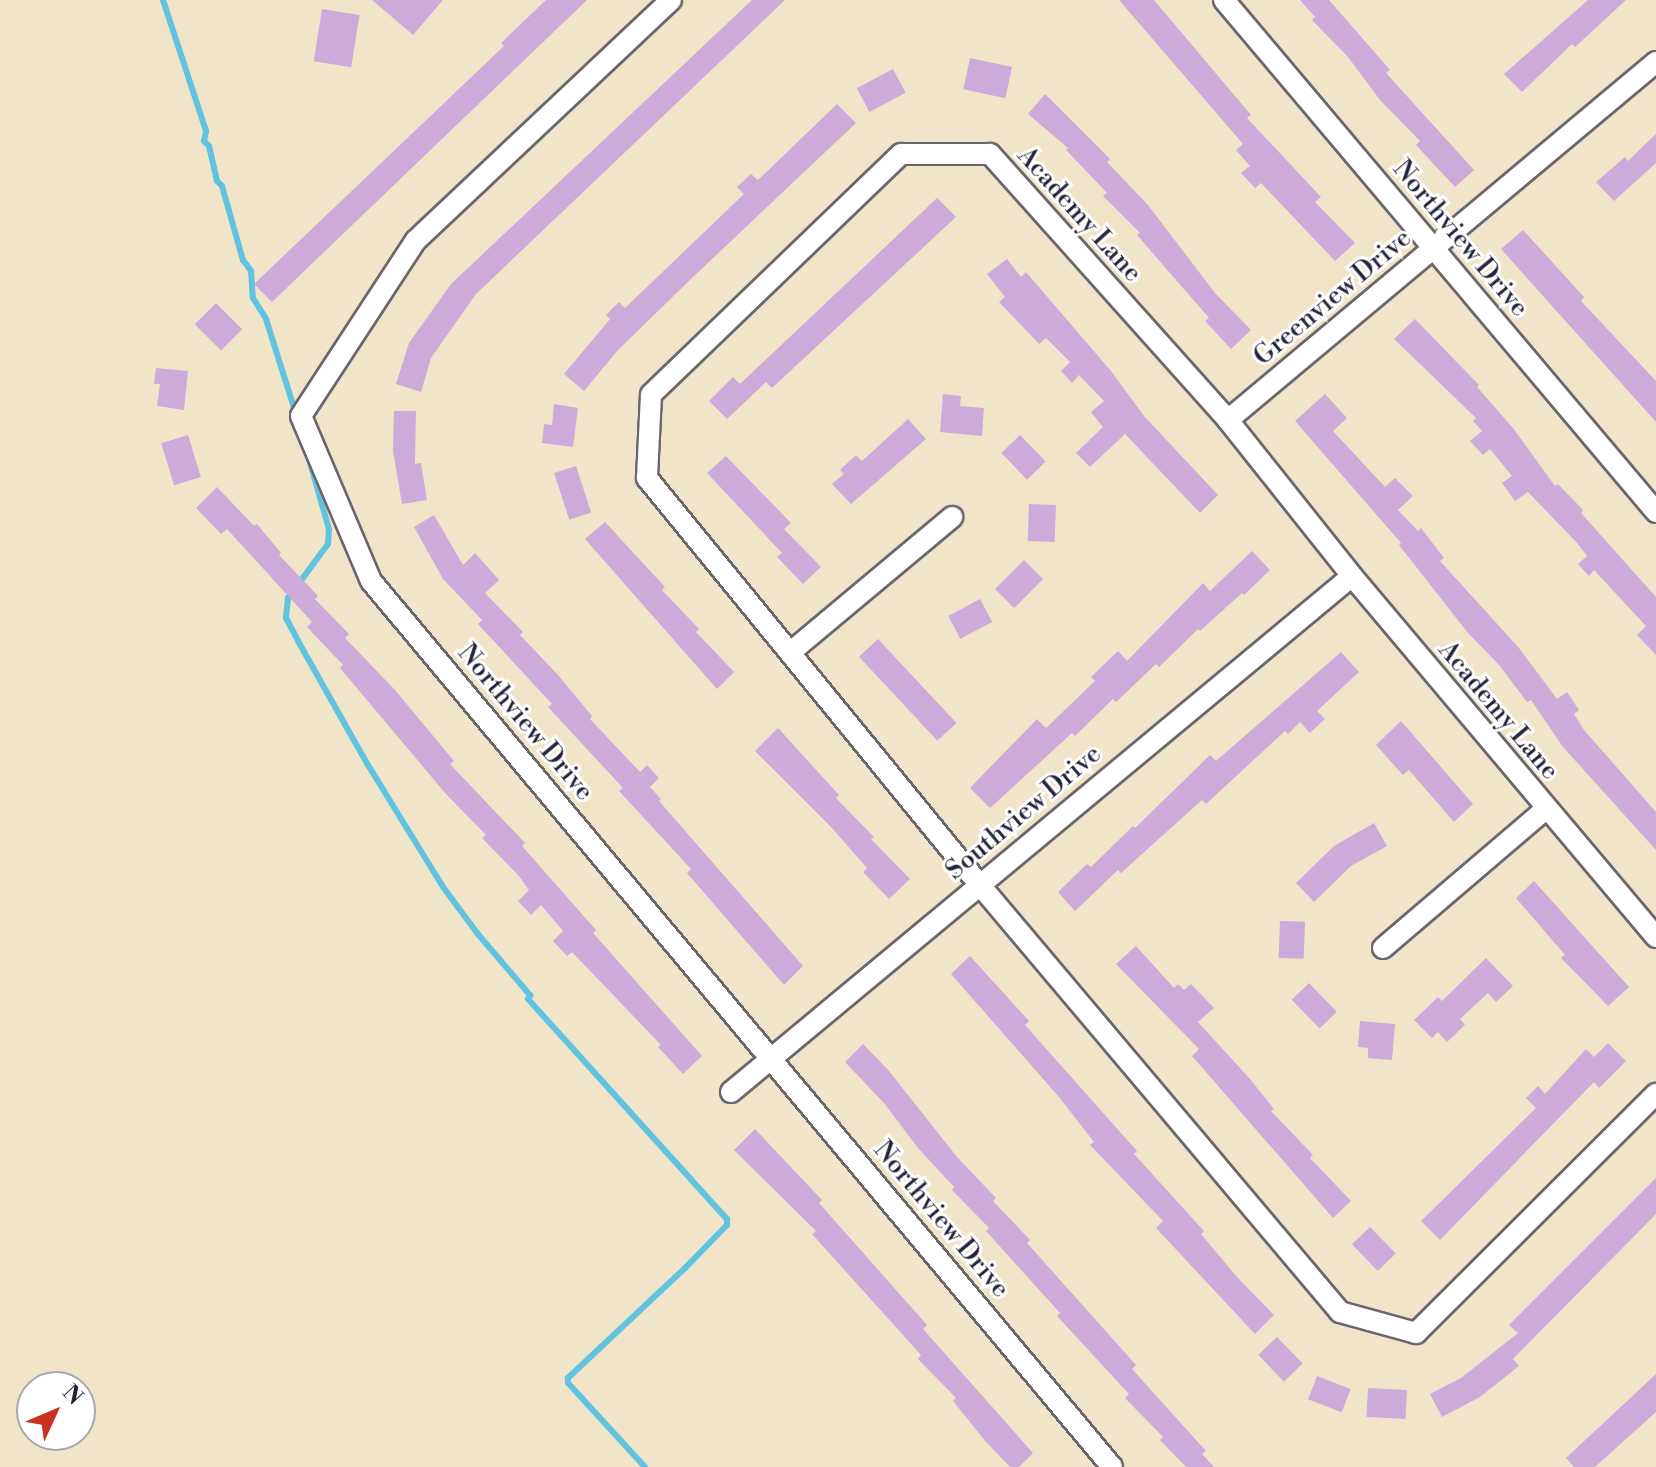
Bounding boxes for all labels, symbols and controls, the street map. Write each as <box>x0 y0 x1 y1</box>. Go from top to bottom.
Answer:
street label: Academy Lane <box>1010 141 1148 289</box>
street label: Northview Drive <box>1386 154 1534 324</box>
street label: Greenview Drive <box>1248 223 1418 373</box>
street label: Academy Lane <box>1431 636 1565 786</box>
street label: Northview Drive <box>451 638 599 808</box>
street label: Southview Drive <box>940 739 1108 887</box>
street label: Northview Drive <box>867 1135 1015 1305</box>
north arrow <box>16 1371 96 1451</box>
text: N <box>56 1380 88 1411</box>

